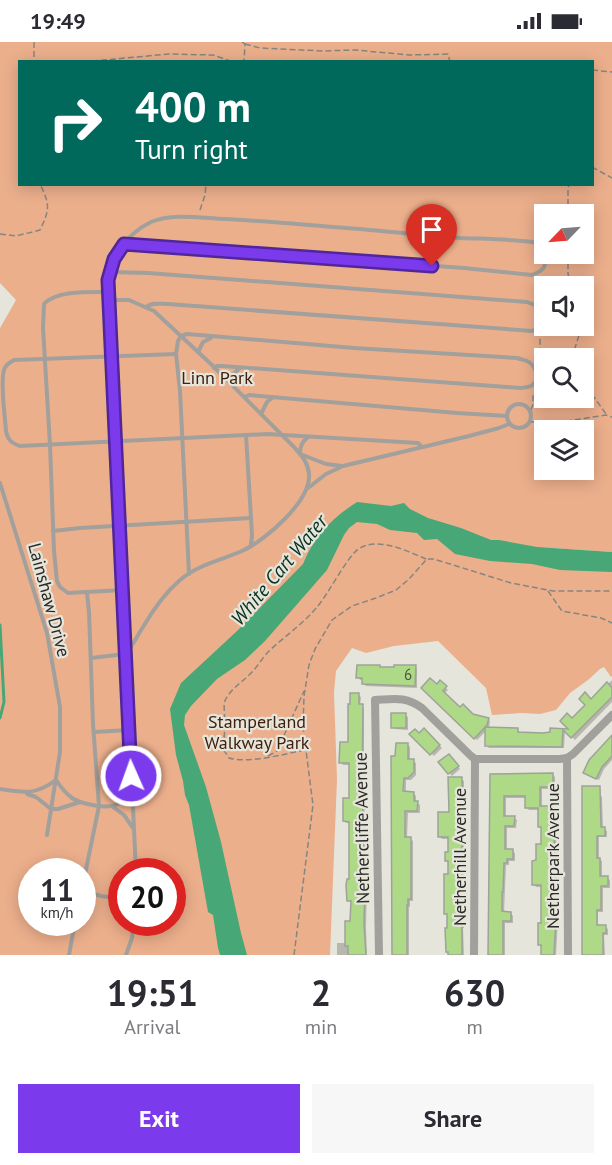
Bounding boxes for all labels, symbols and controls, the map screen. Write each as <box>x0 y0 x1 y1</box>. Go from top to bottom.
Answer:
text: 19:49 <box>30 7 86 35</box>
text: 400 m <box>135 79 251 134</box>
icon: right <box>36 84 114 162</box>
text: Turn right <box>135 132 248 166</box>
pin <box>406 204 457 266</box>
north arrow <box>534 204 594 264</box>
map controls <box>534 204 594 480</box>
icon: arrive <box>415 213 448 246</box>
button: sound <box>534 276 594 336</box>
button: search <box>534 348 594 408</box>
park label: Linn Park <box>181 366 253 389</box>
button: layers <box>534 420 594 480</box>
water label: White Cart Water <box>225 508 334 631</box>
street label: Lainshaw Drive <box>23 540 76 659</box>
house number: 6 <box>404 665 412 684</box>
park label: Stamperland Walkway Park <box>205 710 310 754</box>
position arrow <box>99 744 163 808</box>
street label: Nethercliffe Avenue <box>349 752 374 904</box>
street label: Netherpark Avenue <box>541 783 564 929</box>
street label: Netherhill Avenue <box>448 788 471 926</box>
speed limit sign: 20 <box>108 858 186 936</box>
text: 11 <box>40 870 74 909</box>
text: km/h <box>41 903 73 922</box>
text: 19:51 <box>107 969 198 1016</box>
text: 2 <box>311 969 331 1016</box>
text: 630 <box>444 969 505 1016</box>
text: Arrival <box>124 1014 180 1040</box>
text: min <box>305 1014 337 1040</box>
text: m <box>467 1014 483 1040</box>
button: Exit <box>18 1084 300 1153</box>
button: Share <box>312 1084 594 1153</box>

